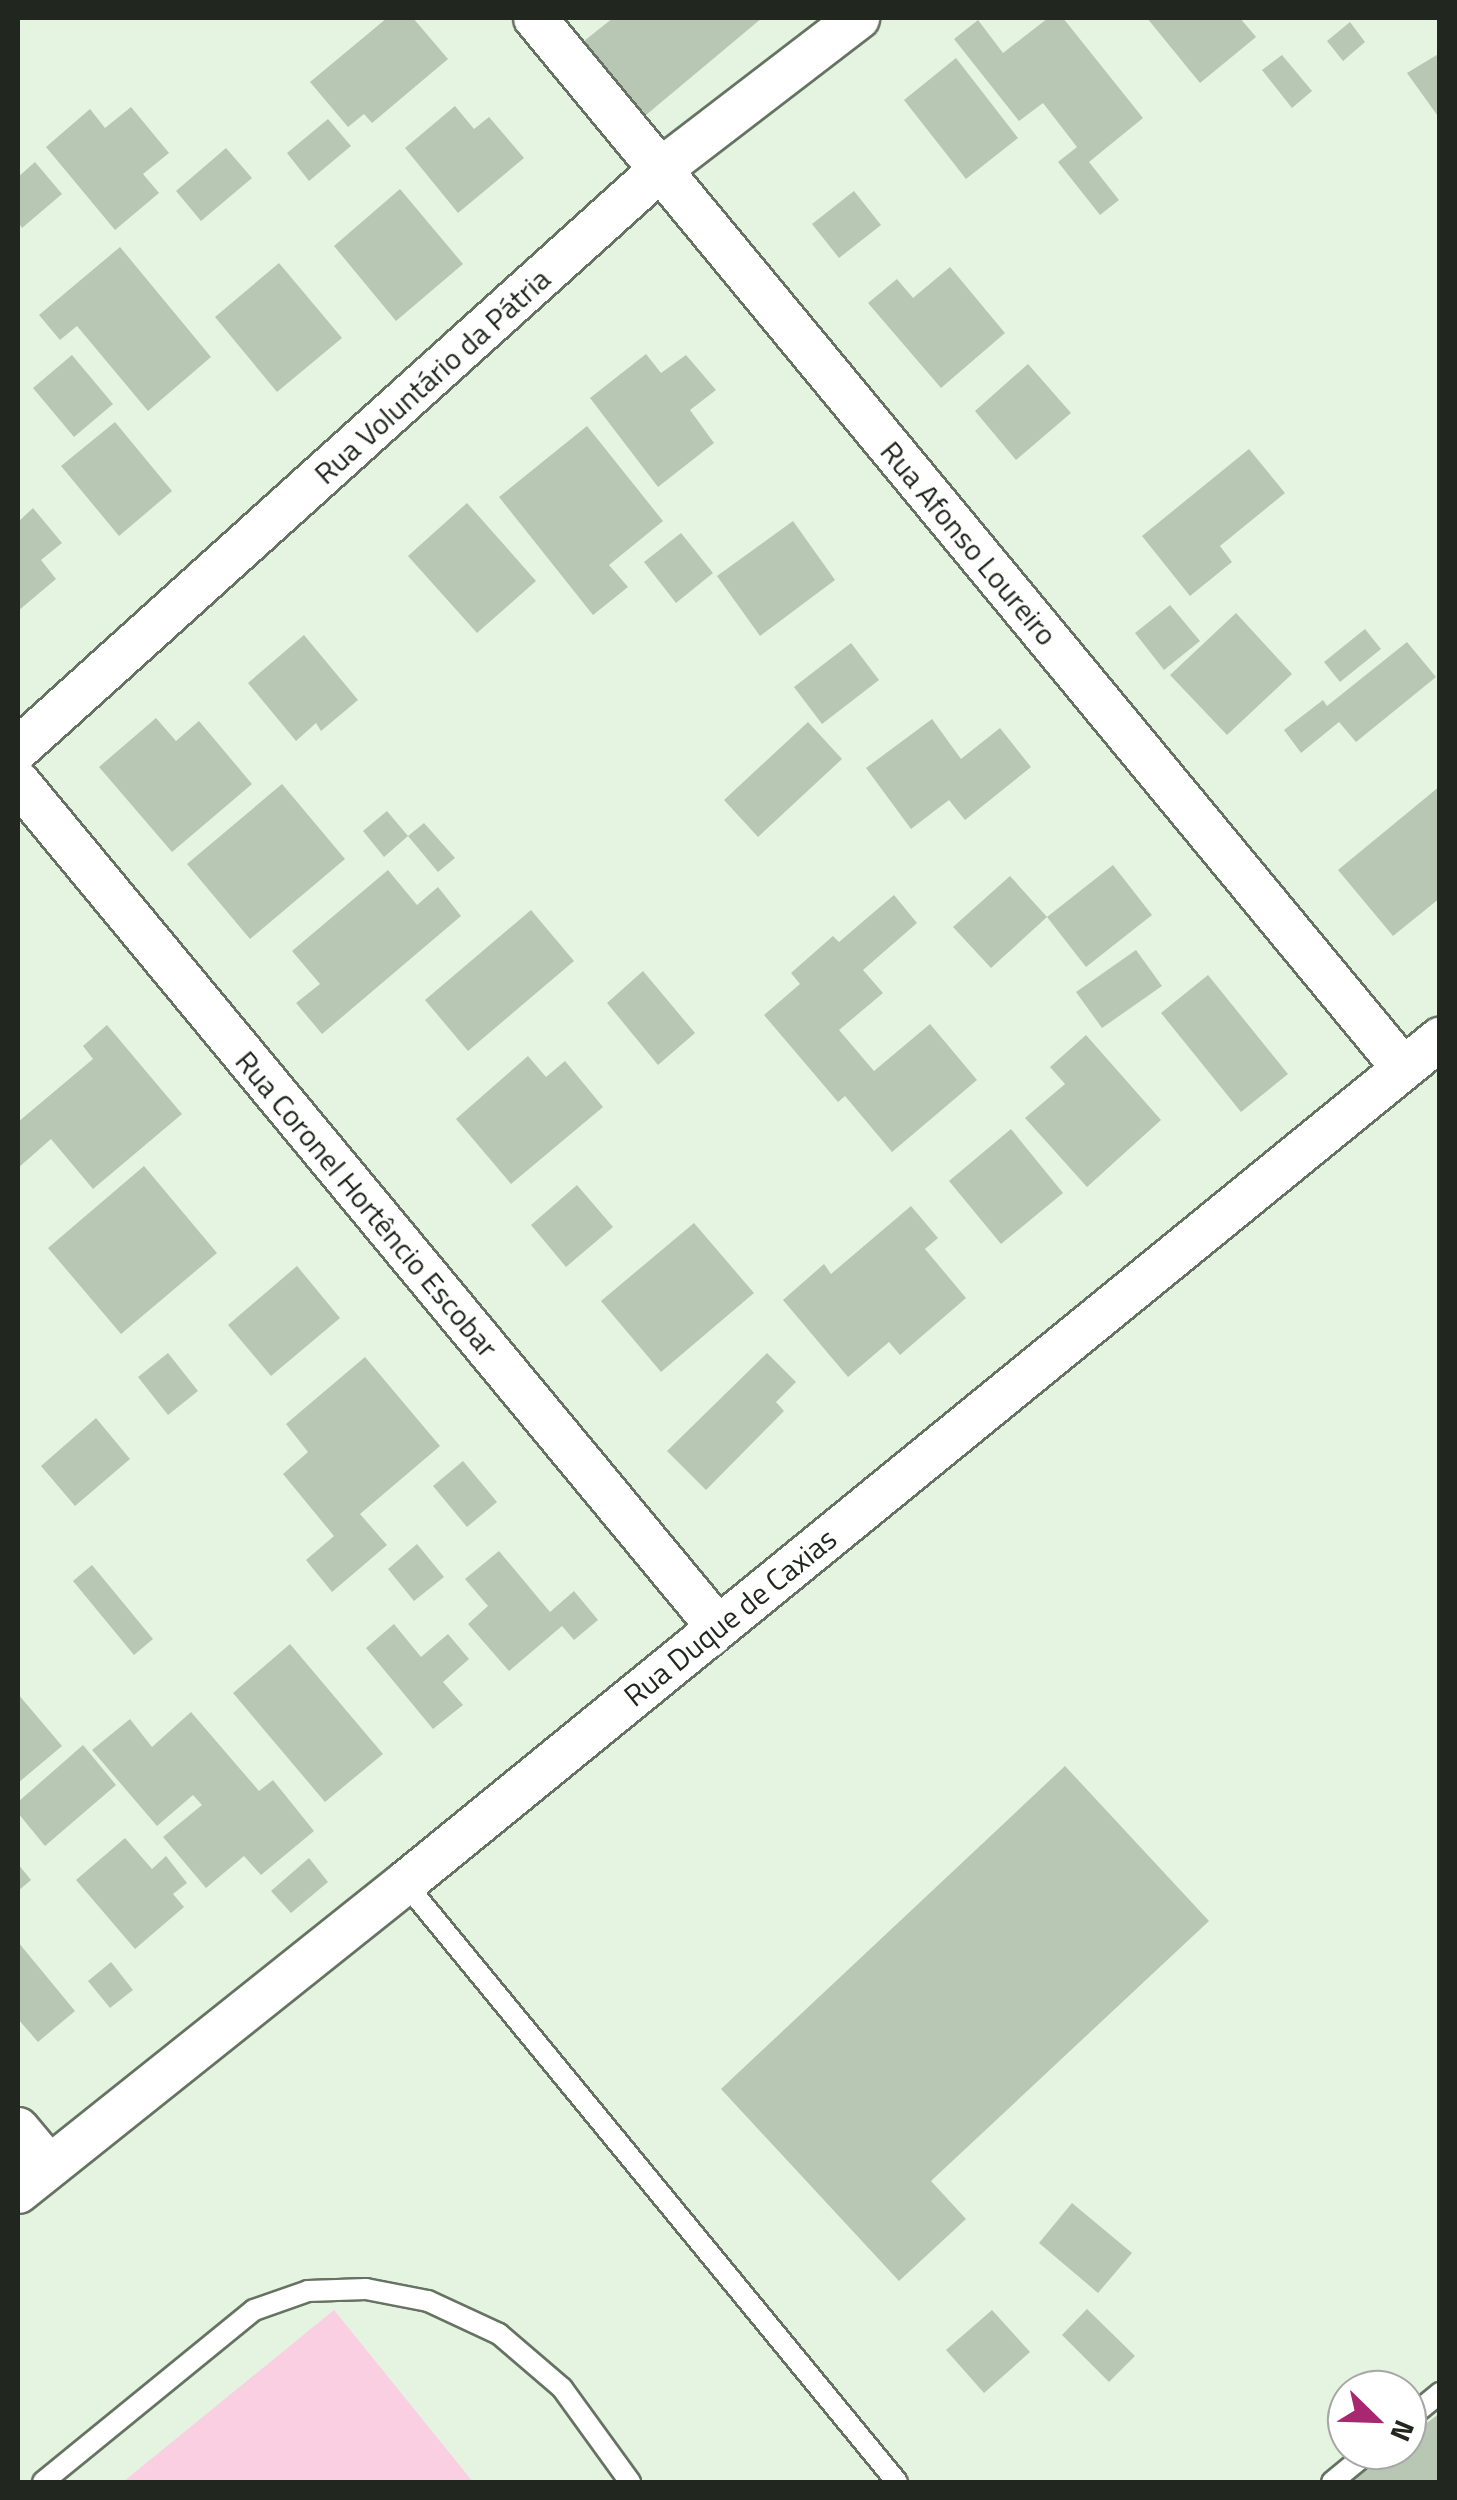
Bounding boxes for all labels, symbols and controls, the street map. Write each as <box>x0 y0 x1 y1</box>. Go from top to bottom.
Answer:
street label: Rua Voluntário da Pátria <box>307 261 557 491</box>
street label: Rua Afonso Loureiro <box>873 434 1065 652</box>
street label: Rua Coronel Hortêncio Escobar <box>228 1043 506 1365</box>
street label: Rua Duque de Caxias <box>617 1520 843 1714</box>
north arrow <box>1327 2370 1427 2470</box>
text: N <box>1380 2414 1427 2448</box>

